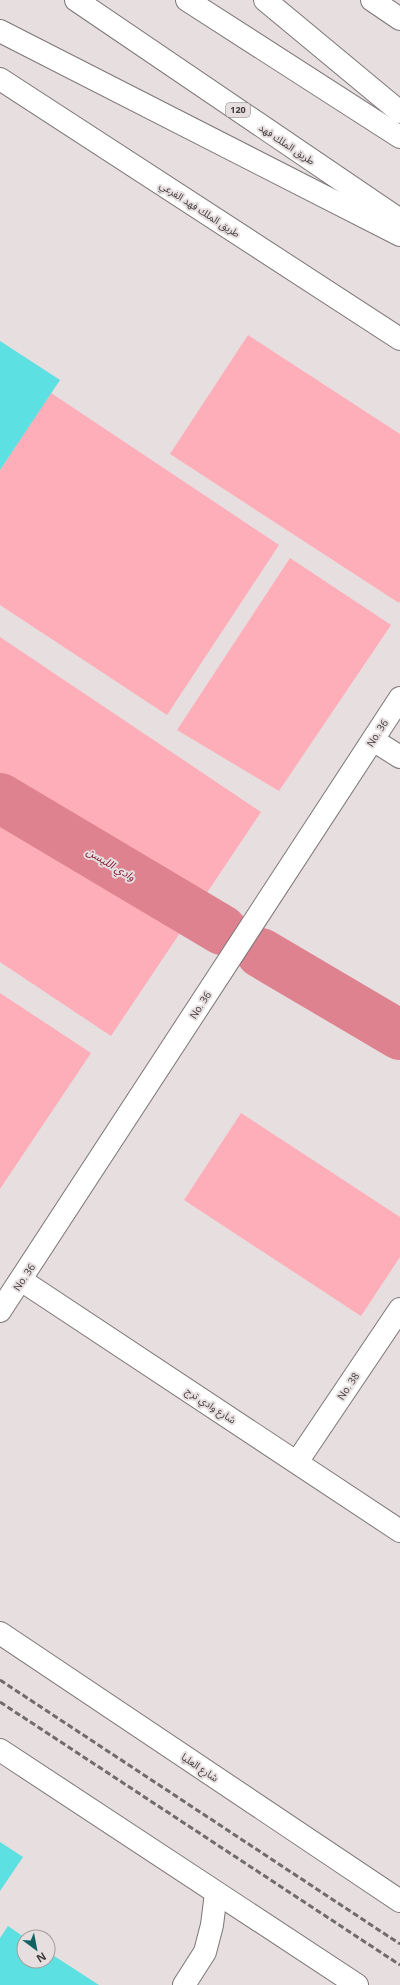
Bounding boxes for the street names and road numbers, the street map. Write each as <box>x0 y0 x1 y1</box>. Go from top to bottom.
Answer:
road number: 120 <box>226 103 250 117</box>
street label: طريق الملك فهد <box>256 120 318 168</box>
street label: طريق الملك فهد الفرعي <box>156 178 243 241</box>
street label: No. 36 <box>363 716 391 749</box>
street label: No. 36 <box>186 988 214 1021</box>
street label: No. 36 <box>10 1260 38 1293</box>
street label: No. 38 <box>334 1369 362 1402</box>
street label: شارع وادي ترج <box>182 1384 239 1428</box>
street label: شارع العليا <box>178 1749 221 1785</box>

